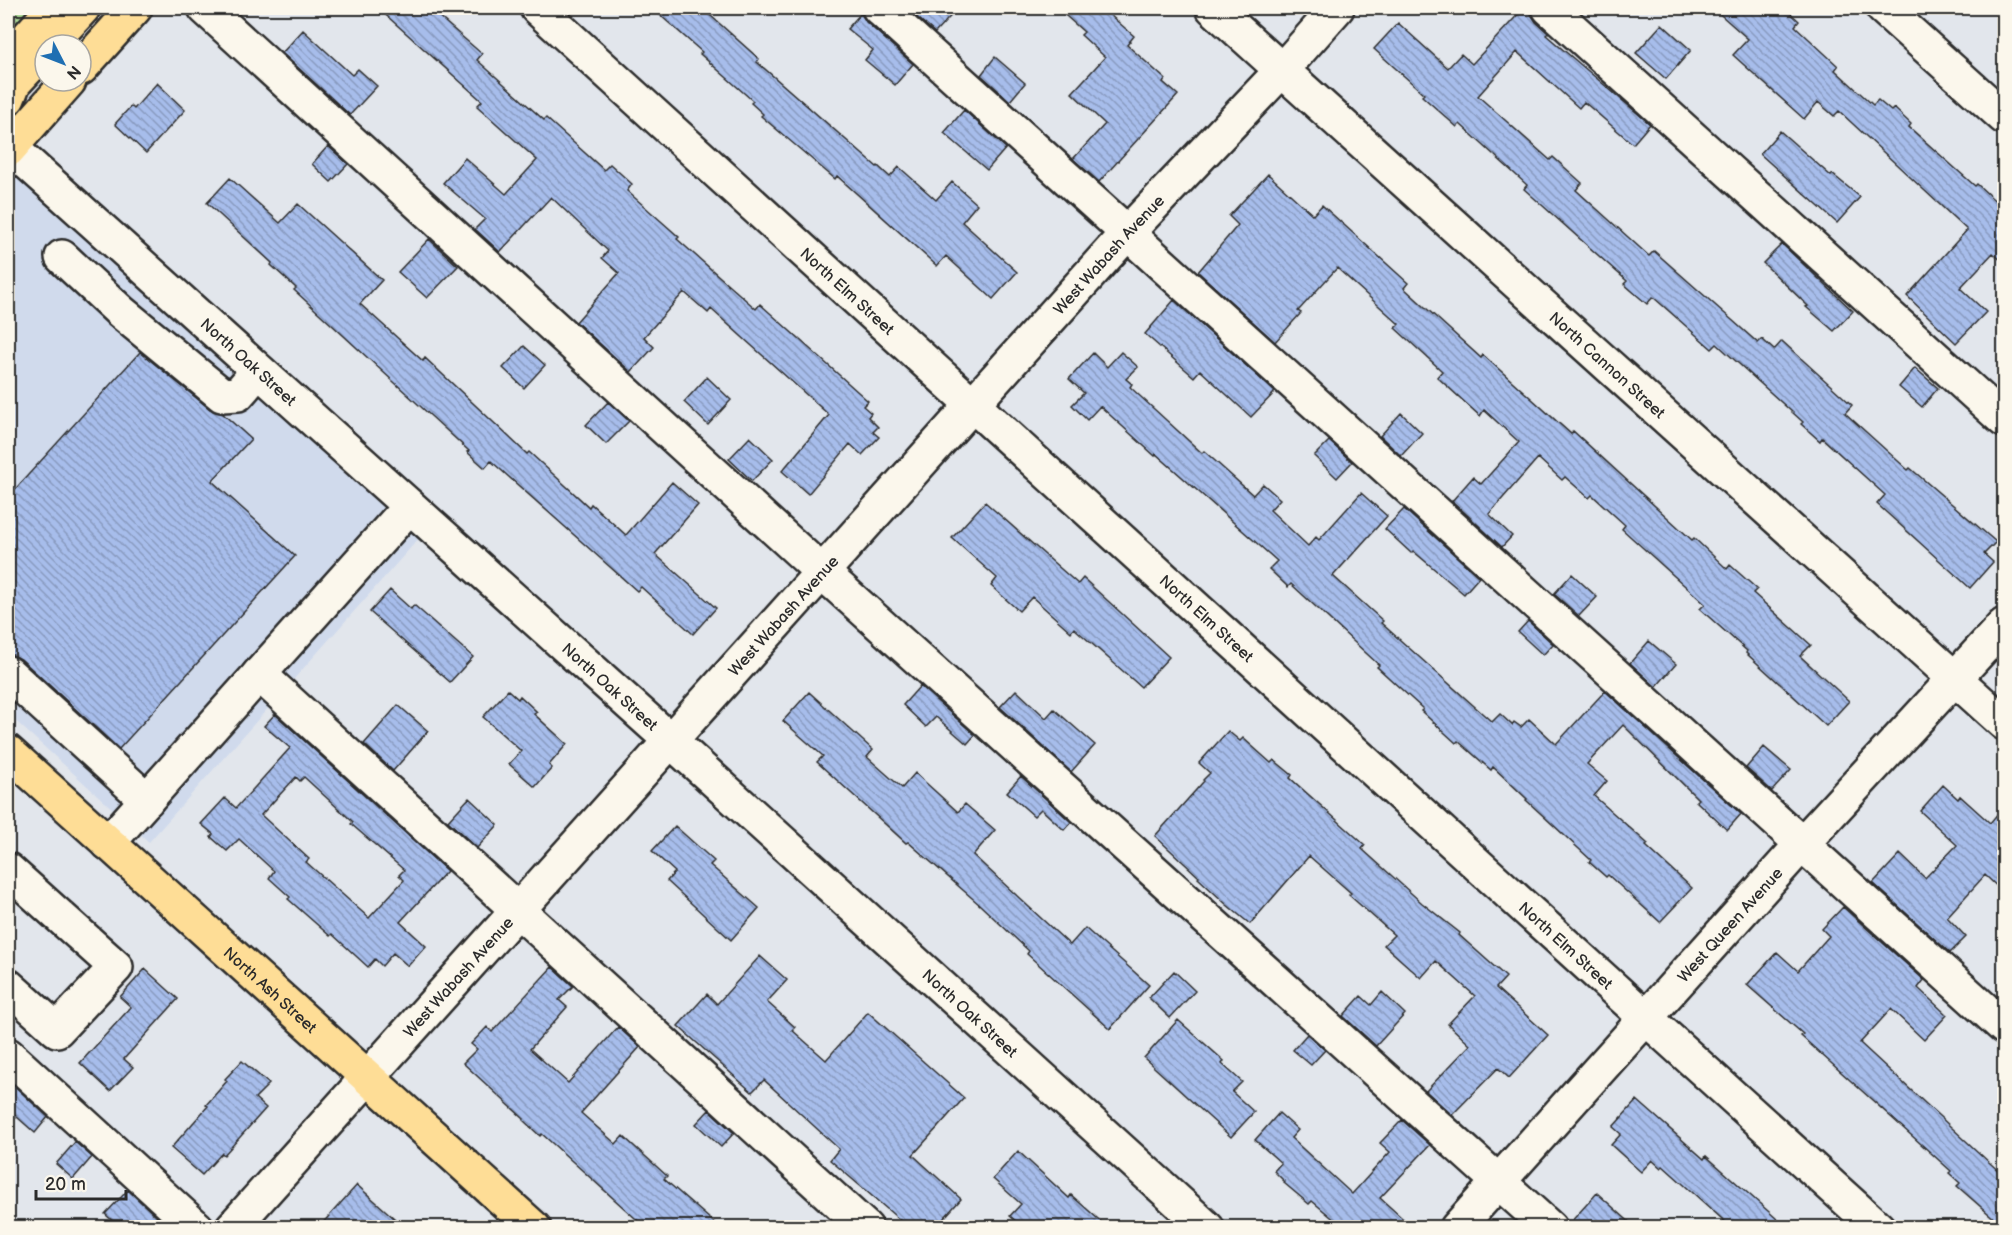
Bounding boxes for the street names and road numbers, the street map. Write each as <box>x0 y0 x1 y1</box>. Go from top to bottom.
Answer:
street label: West Wabash Avenue <box>1050 191 1169 319</box>
street label: North Elm Street <box>796 244 898 340</box>
street label: North Cannon Street <box>1545 309 1669 423</box>
street label: North Oak Street <box>196 315 300 411</box>
street label: West Wabash Avenue <box>725 552 844 681</box>
street label: North Elm Street <box>1155 572 1257 667</box>
street label: North Oak Street <box>557 640 661 735</box>
street label: West Queen Avenue <box>1674 864 1788 987</box>
street label: North Elm Street <box>1514 899 1616 994</box>
street label: West Wabash Avenue <box>400 913 519 1042</box>
street label: North Ash Street <box>219 944 320 1038</box>
street label: North Oak Street <box>918 966 1021 1062</box>

